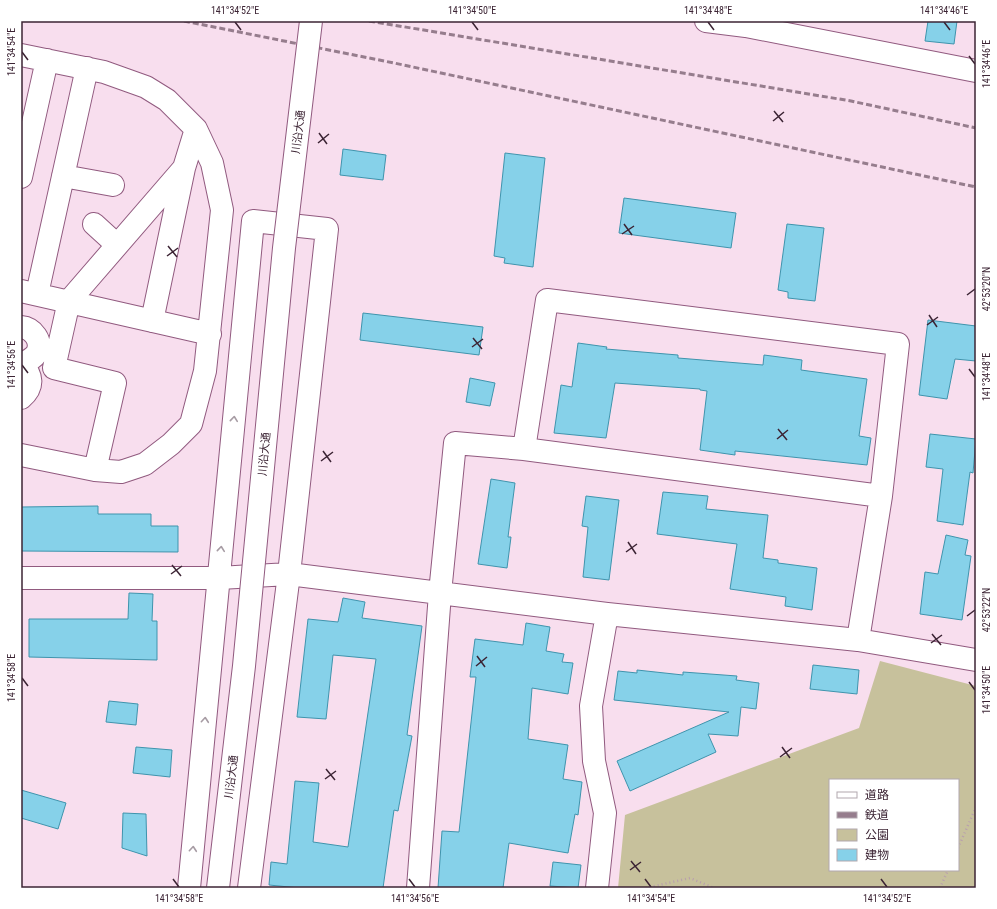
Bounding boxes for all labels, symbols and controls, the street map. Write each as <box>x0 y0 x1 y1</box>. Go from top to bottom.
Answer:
text: 141°34'52"E <box>211 5 259 16</box>
text: 141°34'50"E <box>448 5 496 16</box>
text: 141°34'48"E <box>684 5 732 16</box>
text: 141°34'46"E <box>920 5 968 16</box>
text: 141°34'54"E <box>6 28 17 76</box>
text: 141°34'46"E <box>981 40 992 88</box>
street label: 川沿大通 <box>289 109 308 155</box>
text: 42°53'20"N <box>981 267 992 311</box>
text: 141°34'56"E <box>6 341 17 389</box>
text: 141°34'48"E <box>981 353 992 401</box>
one-way arrow <box>229 416 238 422</box>
street label: 川沿大通 <box>256 432 273 477</box>
one-way arrow <box>217 546 226 552</box>
text: 42°53'22"N <box>981 588 992 632</box>
text: 141°34'58"E <box>6 654 17 702</box>
text: 141°34'50"E <box>981 666 992 714</box>
one-way arrow <box>200 717 209 723</box>
street label: 川沿大通 <box>222 754 241 800</box>
legend <box>829 779 959 871</box>
text: 道路 <box>865 788 889 802</box>
text: 鉄道 <box>865 808 889 822</box>
text: 公園 <box>865 828 889 842</box>
one-way arrow <box>188 846 197 852</box>
text: 建物 <box>865 848 889 862</box>
text: 141°34'58"E <box>155 893 203 904</box>
text: 141°34'56"E <box>391 893 439 904</box>
text: 141°34'54"E <box>627 893 675 904</box>
text: 141°34'52"E <box>863 893 911 904</box>

